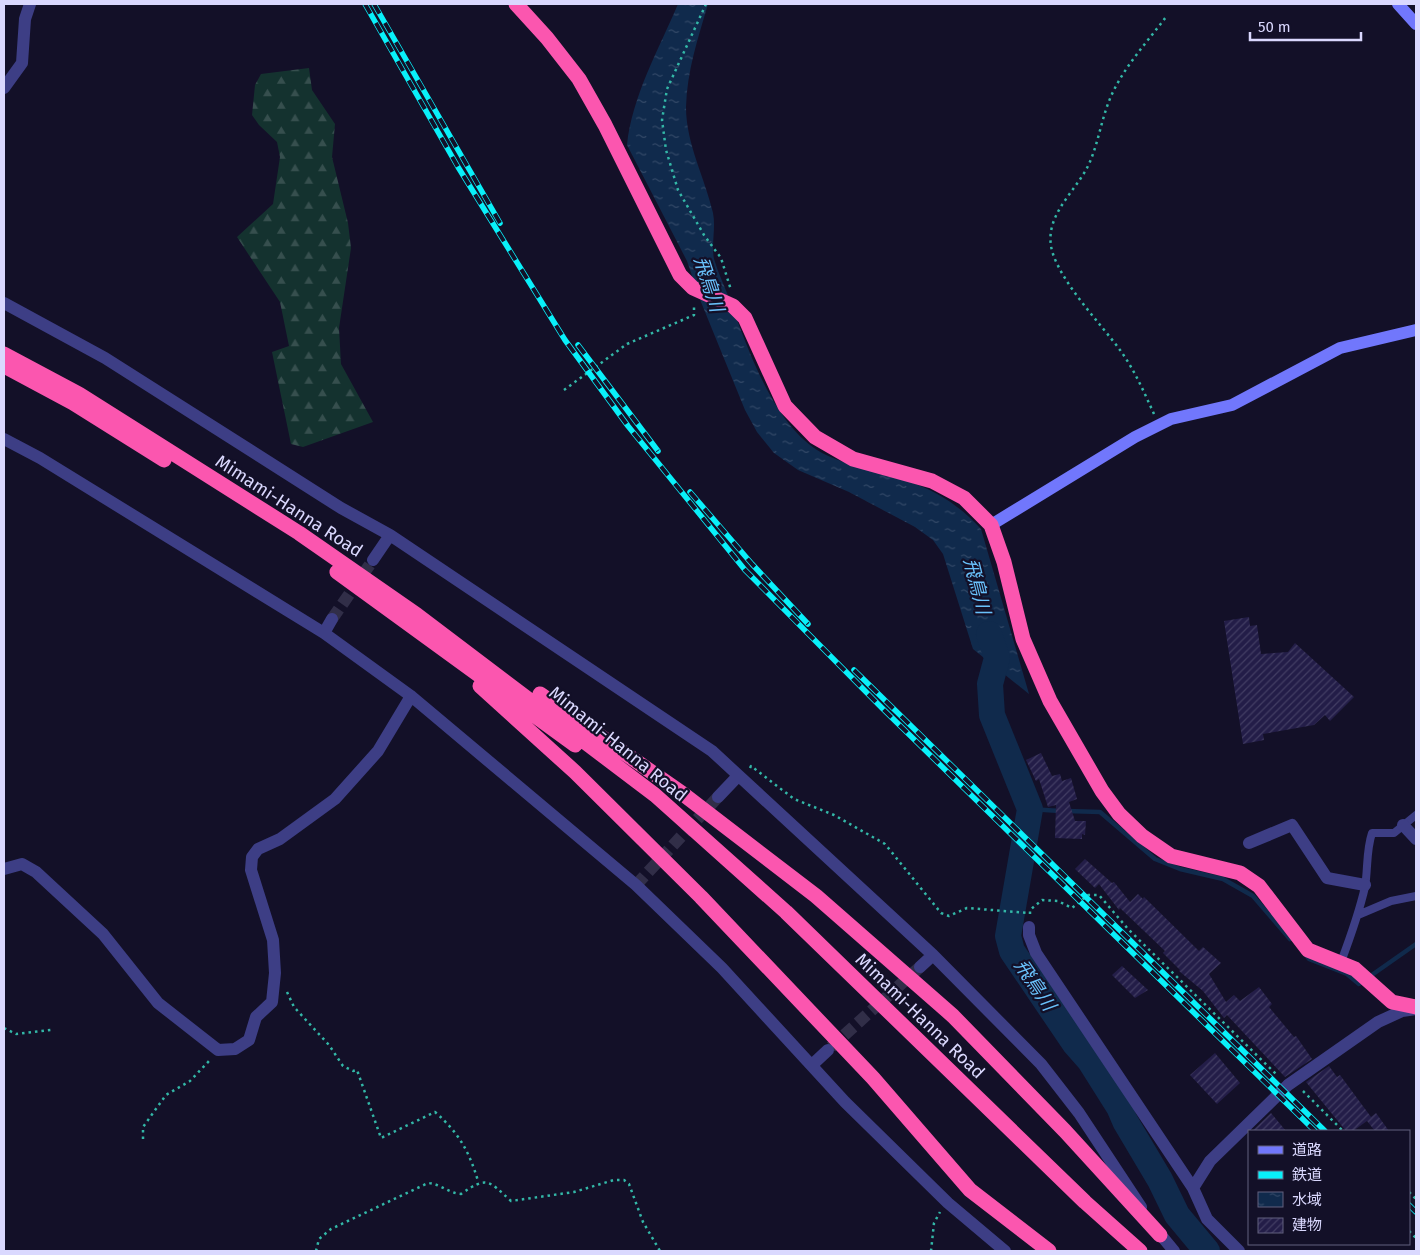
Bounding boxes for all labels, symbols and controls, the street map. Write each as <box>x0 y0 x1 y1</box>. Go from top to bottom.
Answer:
scale bar <box>1250 10 1361 42</box>
text: 50 m <box>1258 18 1291 36</box>
water label: 飛鳥川 <box>689 253 729 317</box>
street label: Mimami-Hanna Road <box>211 450 367 562</box>
water label: 飛鳥川 <box>959 556 996 618</box>
street label: Mimami-Hanna Road <box>545 682 691 806</box>
street label: Mimami-Hanna Road <box>851 949 989 1083</box>
water label: 飛鳥川 <box>1010 955 1062 1017</box>
legend <box>1248 1130 1410 1245</box>
text: 道路 <box>1292 1141 1322 1159</box>
text: 鉄道 <box>1292 1166 1322 1184</box>
text: 水域 <box>1292 1191 1322 1209</box>
text: 建物 <box>1292 1216 1322 1234</box>

